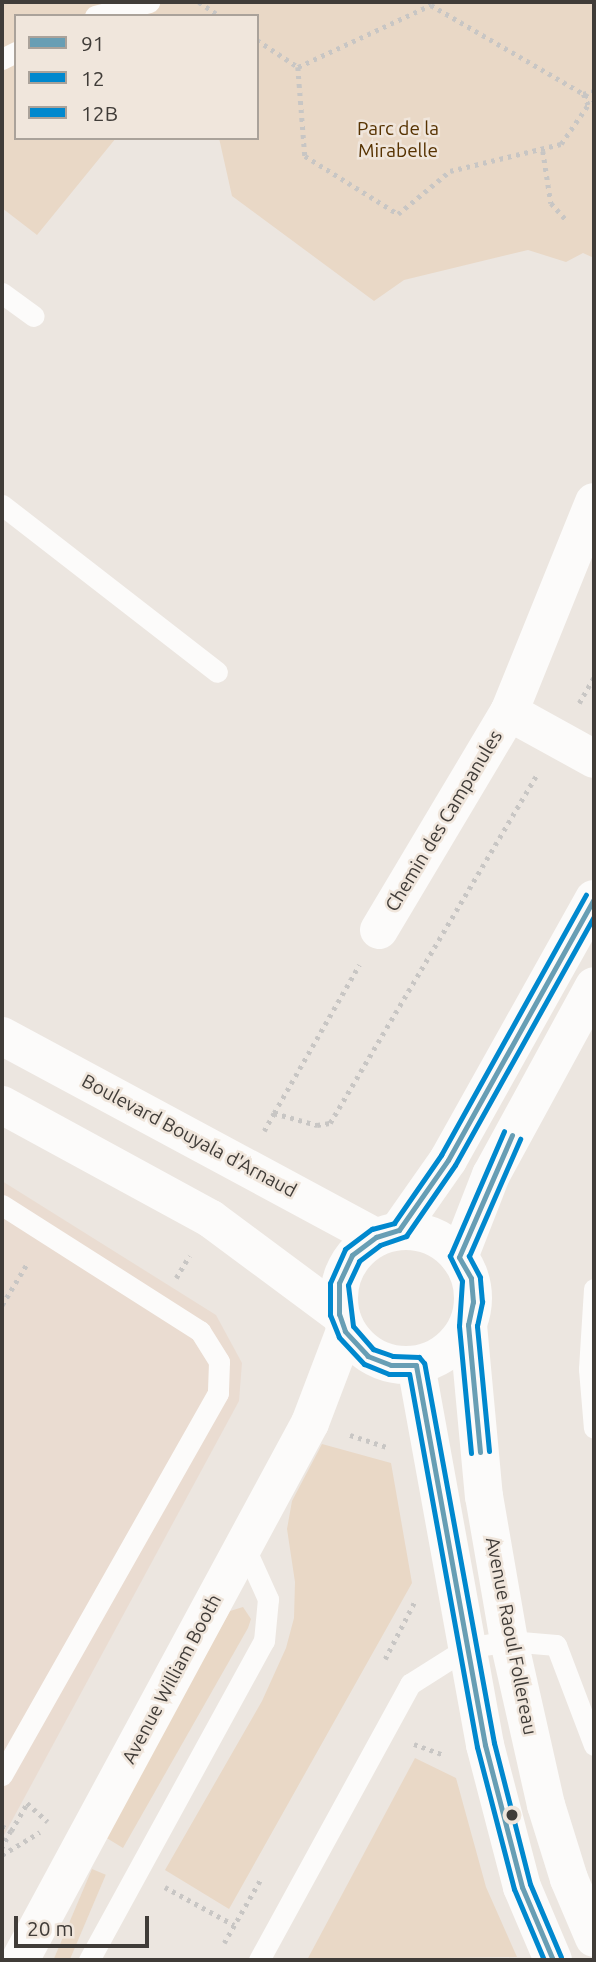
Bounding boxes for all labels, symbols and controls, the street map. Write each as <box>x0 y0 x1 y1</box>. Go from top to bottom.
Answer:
legend <box>14 14 259 140</box>
text: 91 <box>81 31 105 55</box>
text: 12 <box>81 66 105 90</box>
text: 12B <box>81 101 118 125</box>
park label: Parc de la Mirabelle <box>357 118 439 162</box>
street label: Chemin des Campanules <box>381 726 507 916</box>
street label: Boulevard Bouyala d'Arnaud <box>78 1070 300 1202</box>
street label: Avenue Raoul Follereau <box>481 1535 541 1737</box>
street label: Avenue William Booth <box>118 1590 226 1768</box>
unlabelled marker <box>505 1808 519 1822</box>
scale bar <box>18 1902 152 1946</box>
text: 20 m <box>27 1916 74 1940</box>

